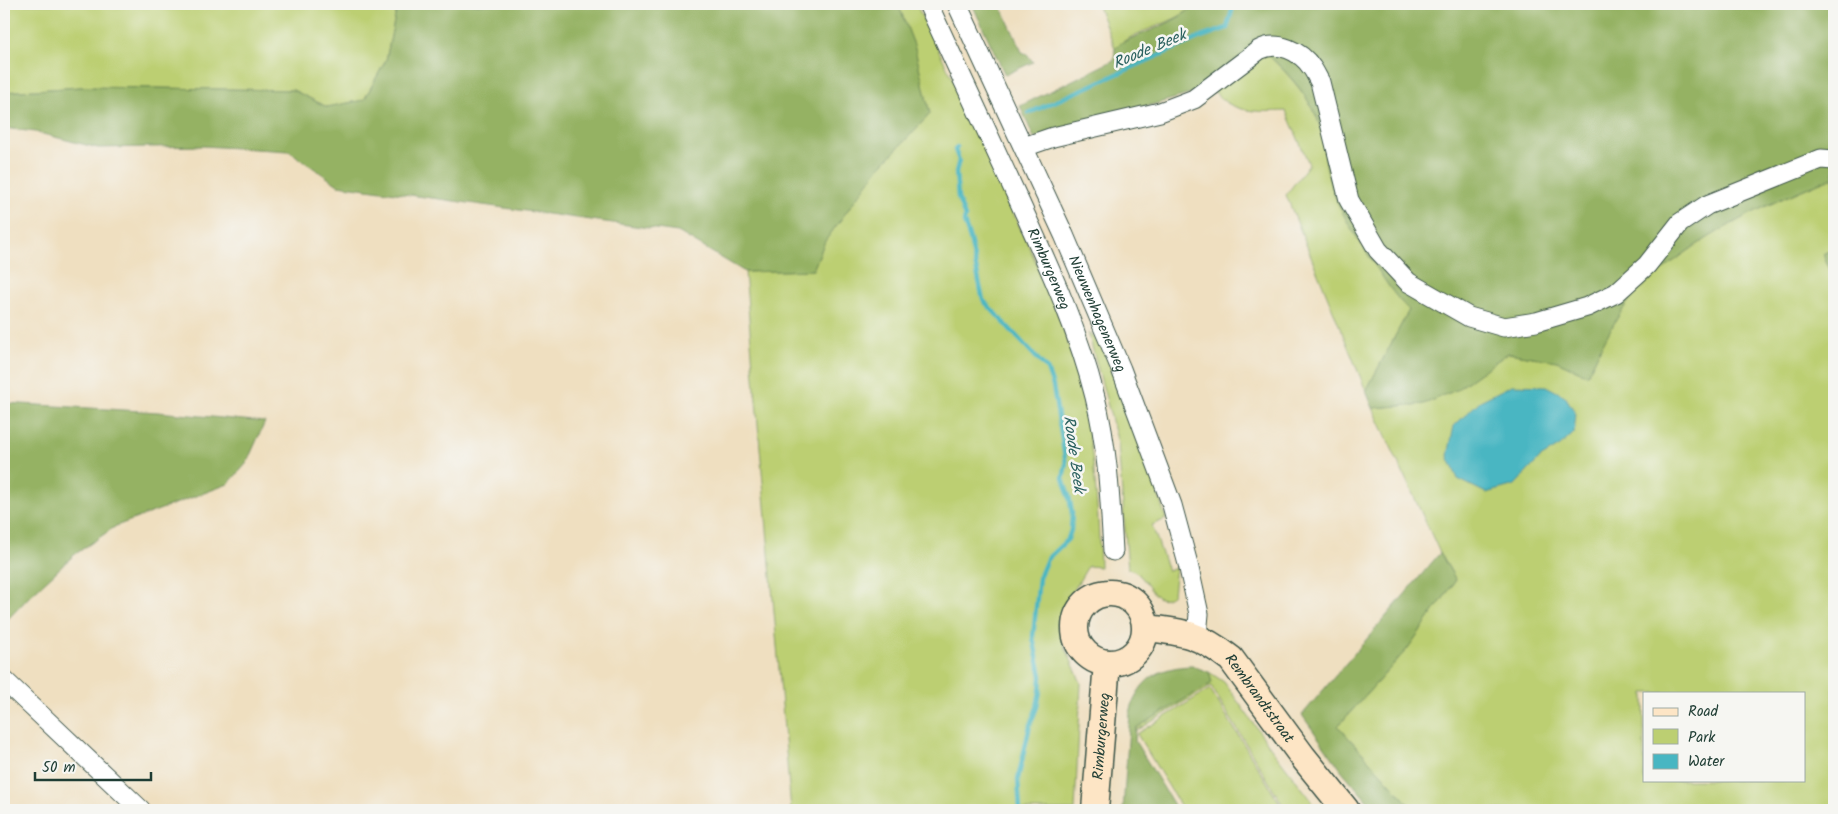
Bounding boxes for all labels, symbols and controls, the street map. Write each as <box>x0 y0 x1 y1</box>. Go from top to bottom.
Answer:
water label: Roode Beek <box>1109 22 1192 76</box>
street label: Rimburgerweg <box>1020 224 1076 314</box>
street label: Nieuwenhagenerweg <box>1061 252 1132 376</box>
water label: Roode Beek <box>1056 414 1092 497</box>
street label: Rembrandtstraat <box>1218 649 1300 749</box>
street label: Rimburgerweg <box>1087 692 1118 781</box>
legend <box>1643 692 1806 782</box>
text: Road <box>1688 700 1719 724</box>
text: Park <box>1688 726 1716 750</box>
scale bar <box>35 749 151 781</box>
text: Water <box>1688 750 1725 774</box>
text: 50 m <box>42 756 76 780</box>

